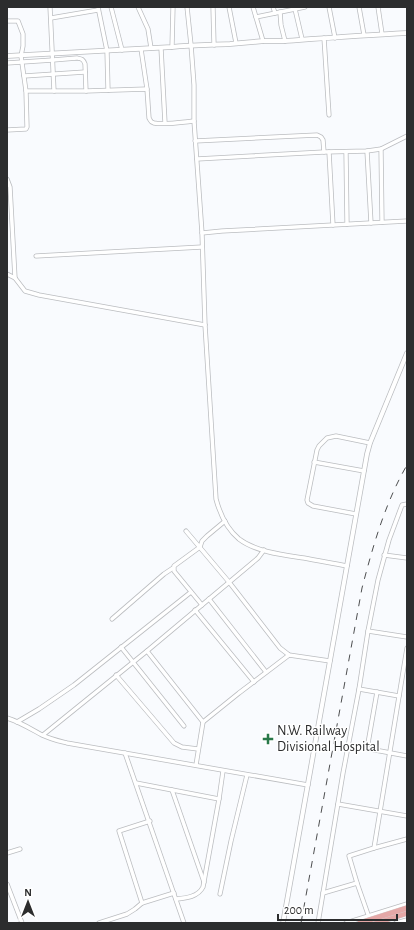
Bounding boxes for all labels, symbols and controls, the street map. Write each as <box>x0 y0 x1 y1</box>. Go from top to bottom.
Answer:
place label: N.W. Railway Divisional Hospital <box>277 724 380 754</box>
marker: N.W. Railway Divisional Hospital <box>262 733 274 745</box>
north arrow <box>8 882 48 922</box>
text: N <box>24 887 32 898</box>
scale bar <box>278 896 397 922</box>
text: 200 m <box>284 904 314 916</box>

